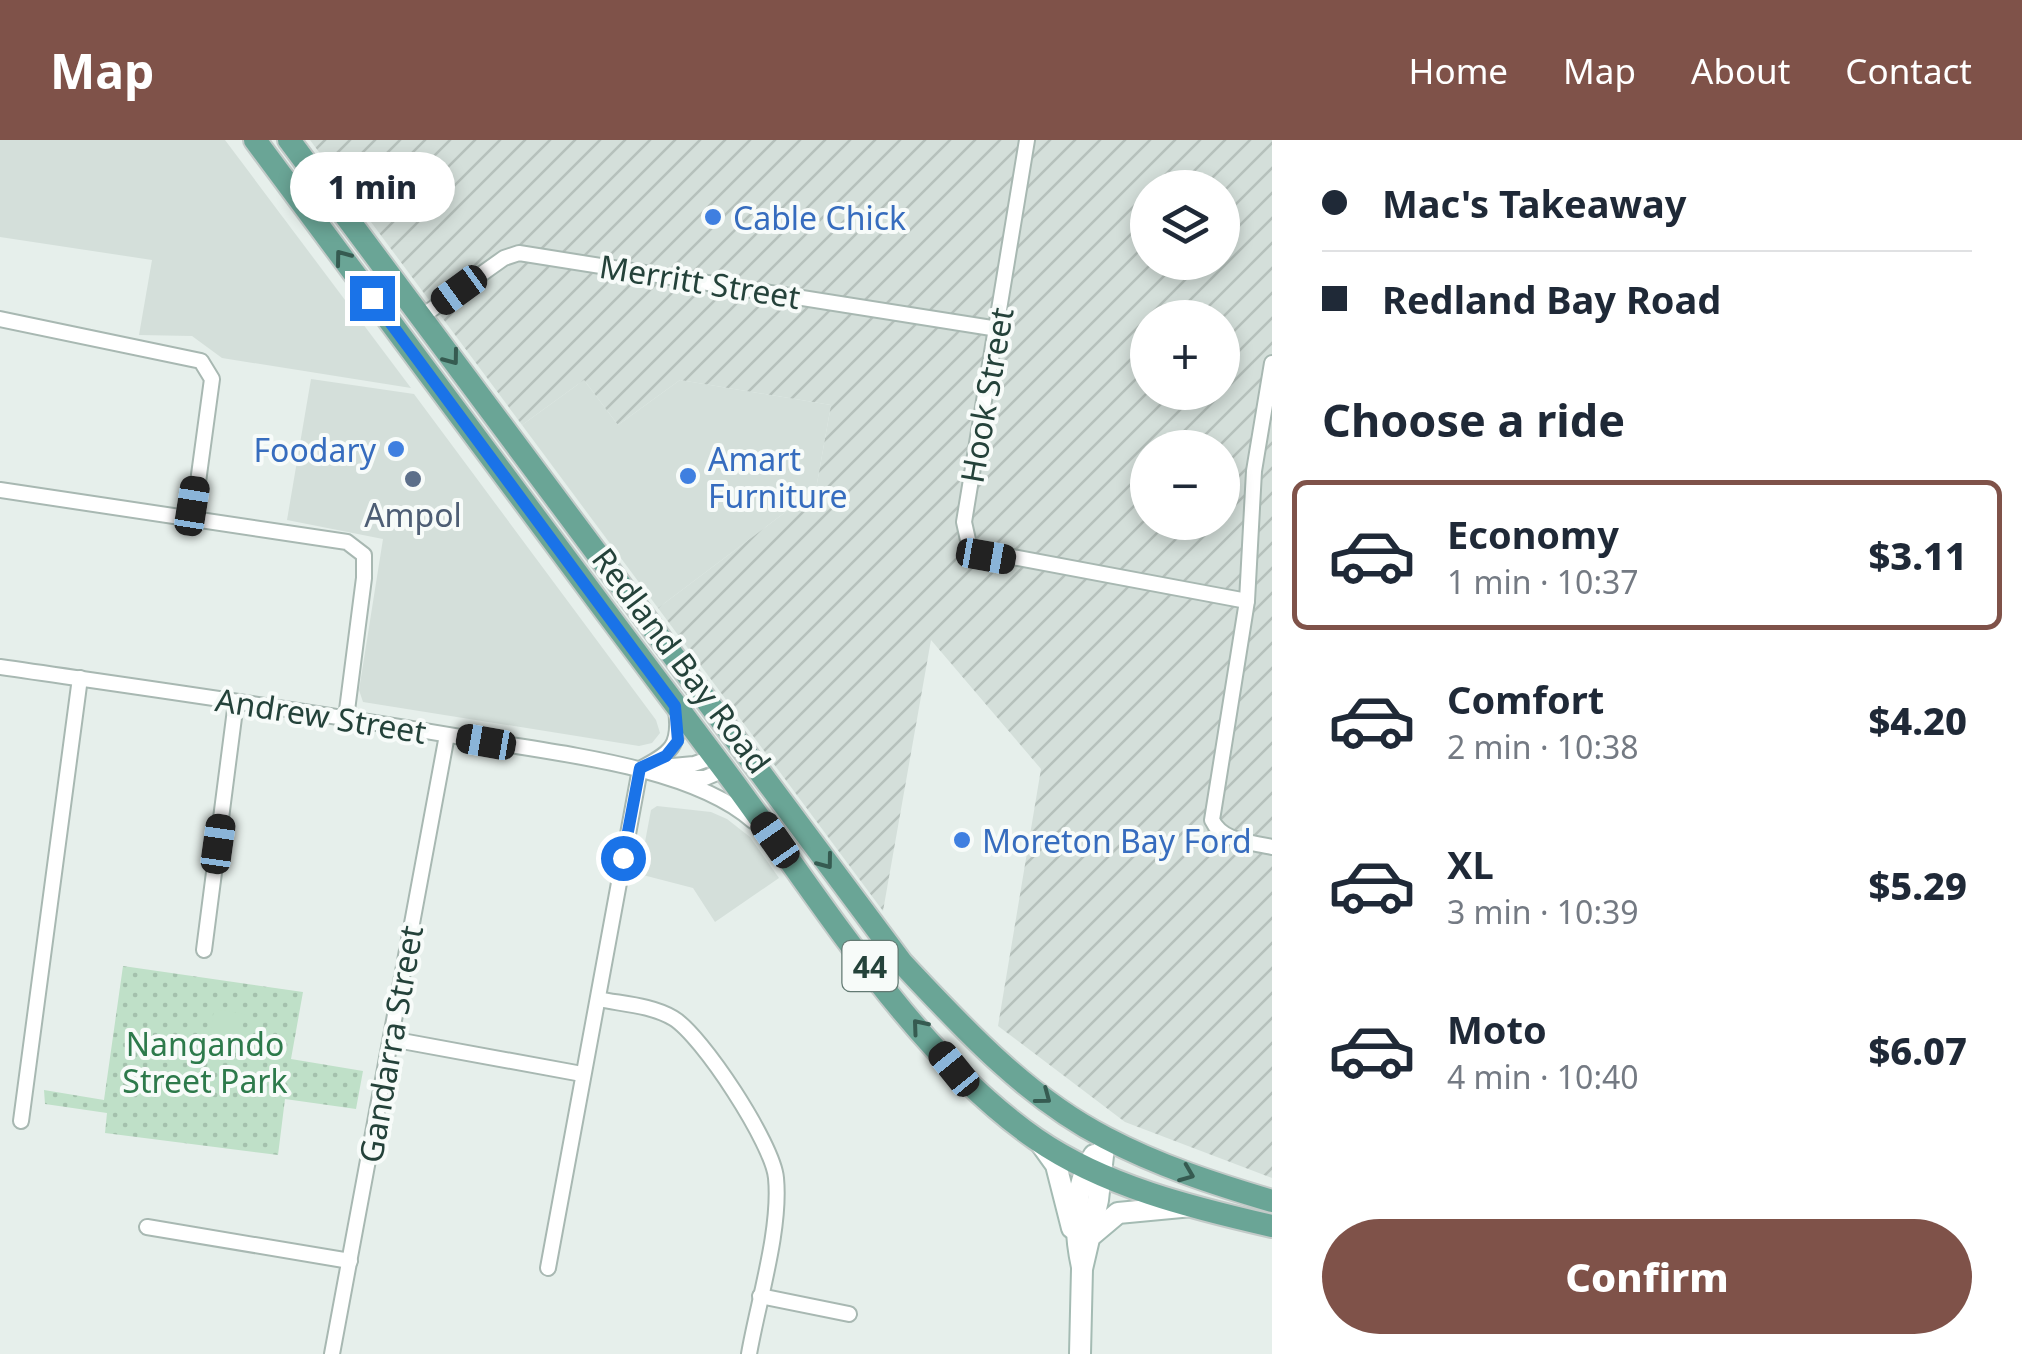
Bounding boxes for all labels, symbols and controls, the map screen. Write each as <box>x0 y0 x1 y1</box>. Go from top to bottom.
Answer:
text: Map <box>50 38 154 103</box>
text: Home <box>1409 47 1508 94</box>
text: Map <box>1563 47 1636 94</box>
text: About <box>1691 47 1790 94</box>
text: Contact <box>1845 47 1972 94</box>
callout: 1 min <box>290 153 454 223</box>
text: 1 min <box>328 165 417 208</box>
map controls <box>1130 170 1240 540</box>
button: layers <box>1130 170 1240 280</box>
text: Mac's Takeaway <box>1382 177 1687 229</box>
place label: Cable Chick <box>733 196 906 239</box>
marker: Cable Chick <box>702 206 724 228</box>
street label: Merritt Street <box>597 244 803 318</box>
one-way arrow <box>336 250 353 268</box>
car <box>426 260 492 320</box>
text: Redland Bay Road <box>1382 273 1721 325</box>
route end <box>350 276 395 321</box>
button: + <box>1130 300 1240 410</box>
street label: Hook Street <box>949 304 1023 486</box>
one-way arrow <box>440 347 457 365</box>
text: Choose a ride <box>1322 389 1625 450</box>
place label: Foodary <box>254 428 377 471</box>
button: − <box>1130 430 1240 540</box>
place label: Amart Furniture <box>708 437 848 517</box>
marker: Foodary <box>385 438 407 460</box>
marker: Amart Furniture <box>677 465 699 487</box>
marker: Ampol <box>402 468 424 490</box>
car <box>172 474 212 538</box>
place label: Ampol <box>364 493 462 536</box>
text: Economy <box>1447 508 1619 560</box>
icon: car <box>1327 510 1417 600</box>
text: $3.11 <box>1868 529 1967 581</box>
car <box>954 536 1018 576</box>
street label: Redland Bay Road <box>583 538 781 782</box>
text: 1 min · 10:37 <box>1447 560 1639 603</box>
text: Comfort <box>1447 673 1604 725</box>
icon: car <box>1327 675 1417 765</box>
street label: Andrew Street <box>213 677 429 753</box>
text: $4.20 <box>1868 694 1967 746</box>
car <box>454 722 518 762</box>
text: 2 min · 10:38 <box>1447 725 1639 768</box>
car <box>746 807 804 873</box>
car <box>199 812 237 876</box>
place label: Moreton Bay Ford <box>982 819 1252 862</box>
marker: Moreton Bay Ford <box>951 829 973 851</box>
route start <box>601 836 646 881</box>
text: XL <box>1447 838 1494 890</box>
icon: car <box>1327 840 1417 930</box>
one-way arrow <box>815 851 832 869</box>
text: $5.29 <box>1868 859 1967 911</box>
text: 3 min · 10:39 <box>1447 890 1639 933</box>
street label: Gandarra Street <box>348 922 432 1166</box>
road number: 44 <box>842 941 898 991</box>
text: Moto <box>1447 1003 1547 1055</box>
icon: car <box>1327 1005 1417 1095</box>
one-way arrow <box>913 1019 931 1037</box>
park label: Nangando Street Park <box>122 1022 288 1102</box>
text: $6.07 <box>1868 1024 1967 1076</box>
car <box>923 1036 985 1102</box>
text: 4 min · 10:40 <box>1447 1055 1639 1098</box>
one-way arrow <box>1032 1084 1051 1103</box>
one-way arrow <box>1177 1162 1195 1182</box>
button: Confirm <box>1322 1219 1972 1334</box>

